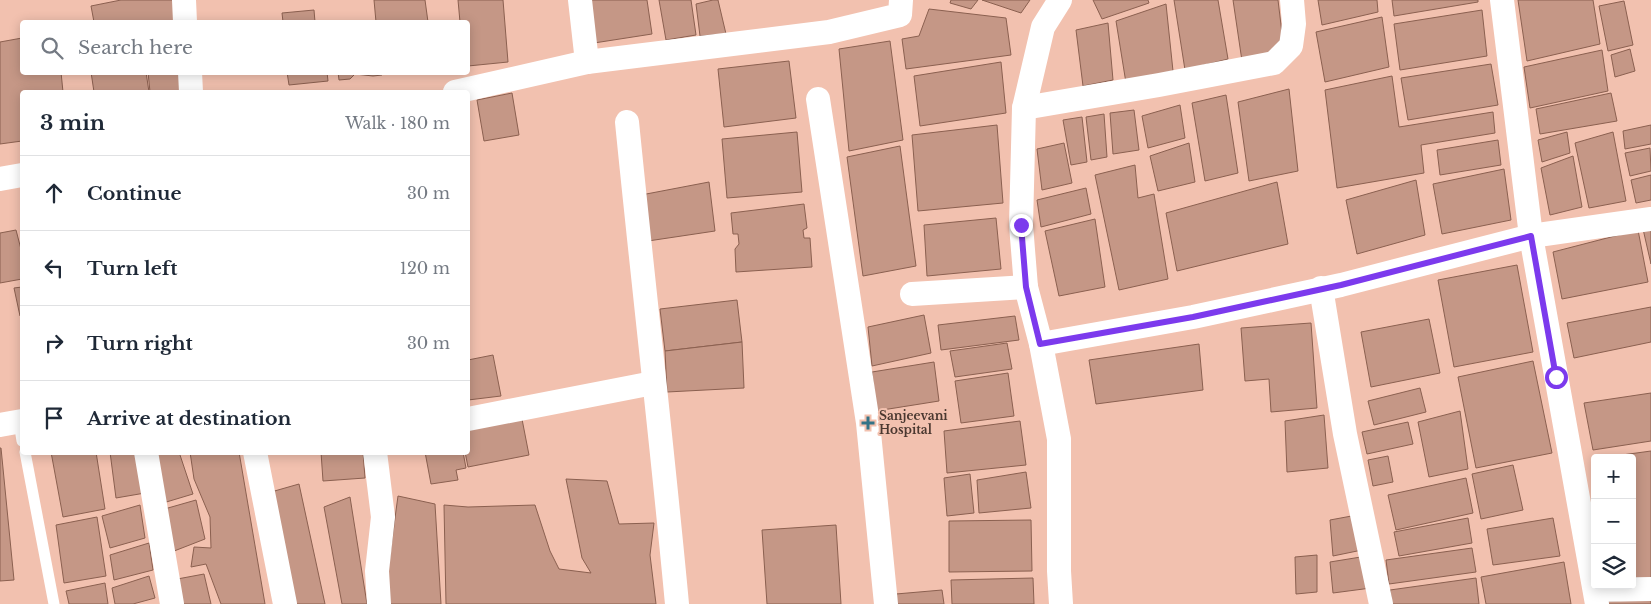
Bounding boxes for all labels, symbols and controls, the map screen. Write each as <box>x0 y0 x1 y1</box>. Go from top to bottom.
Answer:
search box <box>20 20 470 75</box>
icon: search <box>38 34 66 62</box>
text: Search here <box>78 36 193 59</box>
text: 3 min <box>40 110 105 136</box>
text: Walk · 180 m <box>345 113 450 133</box>
icon: ahead <box>40 179 68 207</box>
text: Continue <box>87 182 182 205</box>
text: 30 m <box>407 183 450 203</box>
route end <box>1010 214 1033 237</box>
icon: left <box>40 254 68 282</box>
text: Turn left <box>87 257 178 280</box>
text: 120 m <box>400 258 450 278</box>
icon: right <box>40 329 68 357</box>
text: Turn right <box>87 332 193 355</box>
text: 30 m <box>407 333 450 353</box>
route start <box>1545 366 1568 389</box>
icon: arrive <box>40 404 68 432</box>
text: Arrive at destination <box>87 407 291 430</box>
place label: Sanjeevani Hospital <box>879 408 948 437</box>
marker: Sanjeevani Hospital <box>861 416 875 430</box>
map controls <box>1591 454 1636 589</box>
button: + <box>1591 454 1636 499</box>
button: − <box>1591 499 1636 544</box>
button: layers <box>1591 544 1636 589</box>

